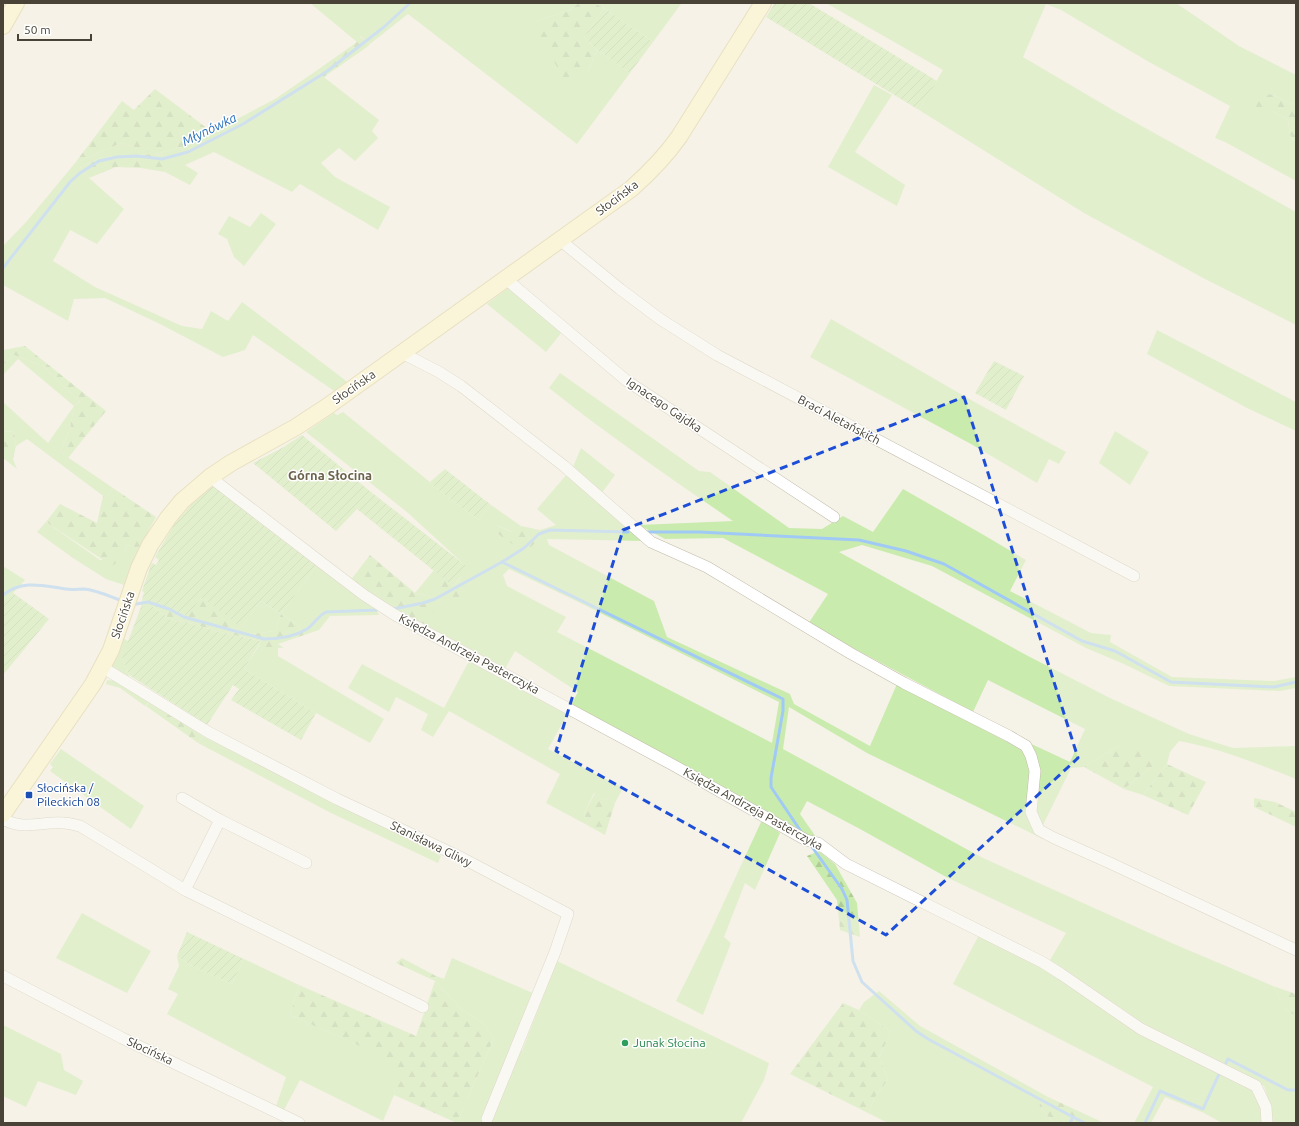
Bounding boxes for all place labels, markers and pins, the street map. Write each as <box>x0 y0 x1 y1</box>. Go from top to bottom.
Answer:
place label: Słocińska / Pileckich 08 <box>37 781 100 808</box>
marker: Słocińska / Pileckich 08 <box>24 790 34 800</box>
place label: Junak Słocina <box>633 1036 706 1049</box>
marker: Junak Słocina <box>620 1038 630 1048</box>

